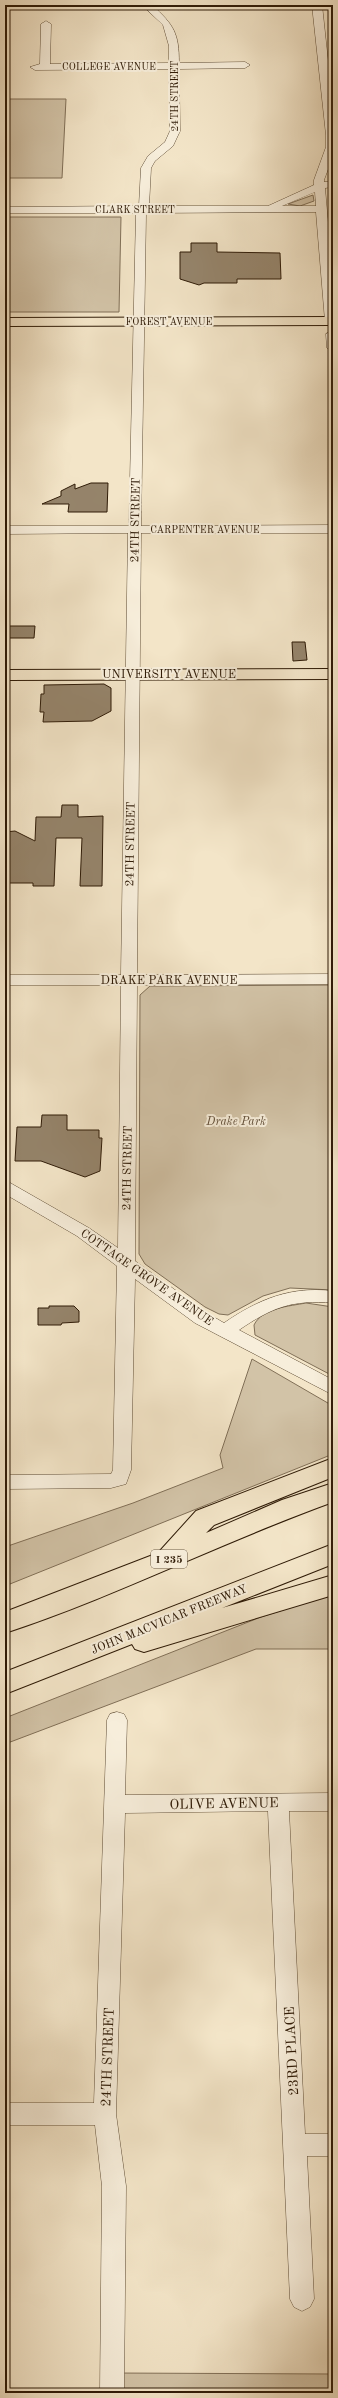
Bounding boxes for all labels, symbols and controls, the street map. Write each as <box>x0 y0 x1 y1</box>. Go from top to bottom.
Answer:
street label: 24TH STREET <box>170 61 180 131</box>
street label: COLLEGE AVENUE <box>62 62 156 72</box>
street label: CLARK STREET <box>95 205 175 215</box>
street label: FOREST AVENUE <box>126 317 213 327</box>
street label: 24TH STREET <box>129 477 143 563</box>
street label: CARPENTER AVENUE <box>150 525 260 535</box>
street label: UNIVERSITY AVENUE <box>102 669 236 681</box>
street label: 24TH STREET <box>124 801 138 887</box>
street label: DRAKE PARK AVENUE <box>101 975 237 987</box>
park label: Drake Park <box>205 1116 266 1128</box>
street label: 24TH STREET <box>121 1125 135 1211</box>
street label: COTTAGE GROVE AVENUE <box>78 1227 215 1328</box>
road number: I 235 <box>151 1550 187 1568</box>
street label: JOHN MACVICAR FREEWAY <box>90 1583 249 1657</box>
street label: OLIVE AVENUE <box>169 1796 279 1812</box>
street label: 23RD PLACE <box>283 2006 301 2096</box>
street label: 24TH STREET <box>99 2007 117 2107</box>

